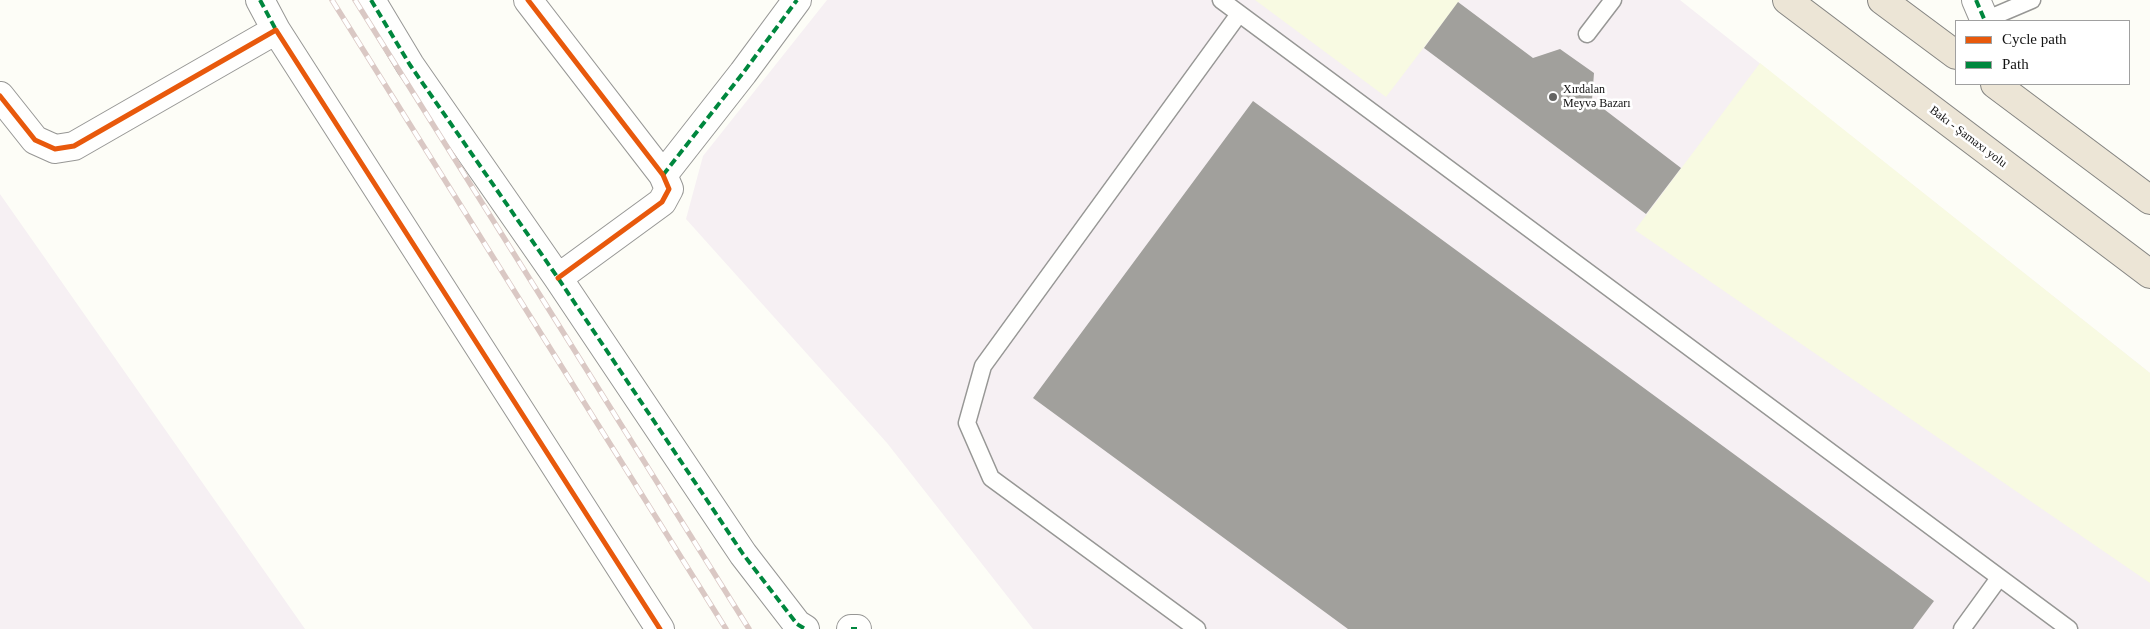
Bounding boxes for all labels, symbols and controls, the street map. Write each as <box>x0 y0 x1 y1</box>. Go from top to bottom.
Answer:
legend <box>1955 20 2130 85</box>
text: Cycle path <box>2002 31 2067 47</box>
text: Path <box>2002 56 2029 72</box>
place label: Xırdalan Meyvə Bazarı <box>1563 83 1631 111</box>
marker: Xırdalan Meyvə Bazarı <box>1547 91 1559 103</box>
street label: Bakı - Şamaxı yolu <box>1927 103 2009 171</box>

